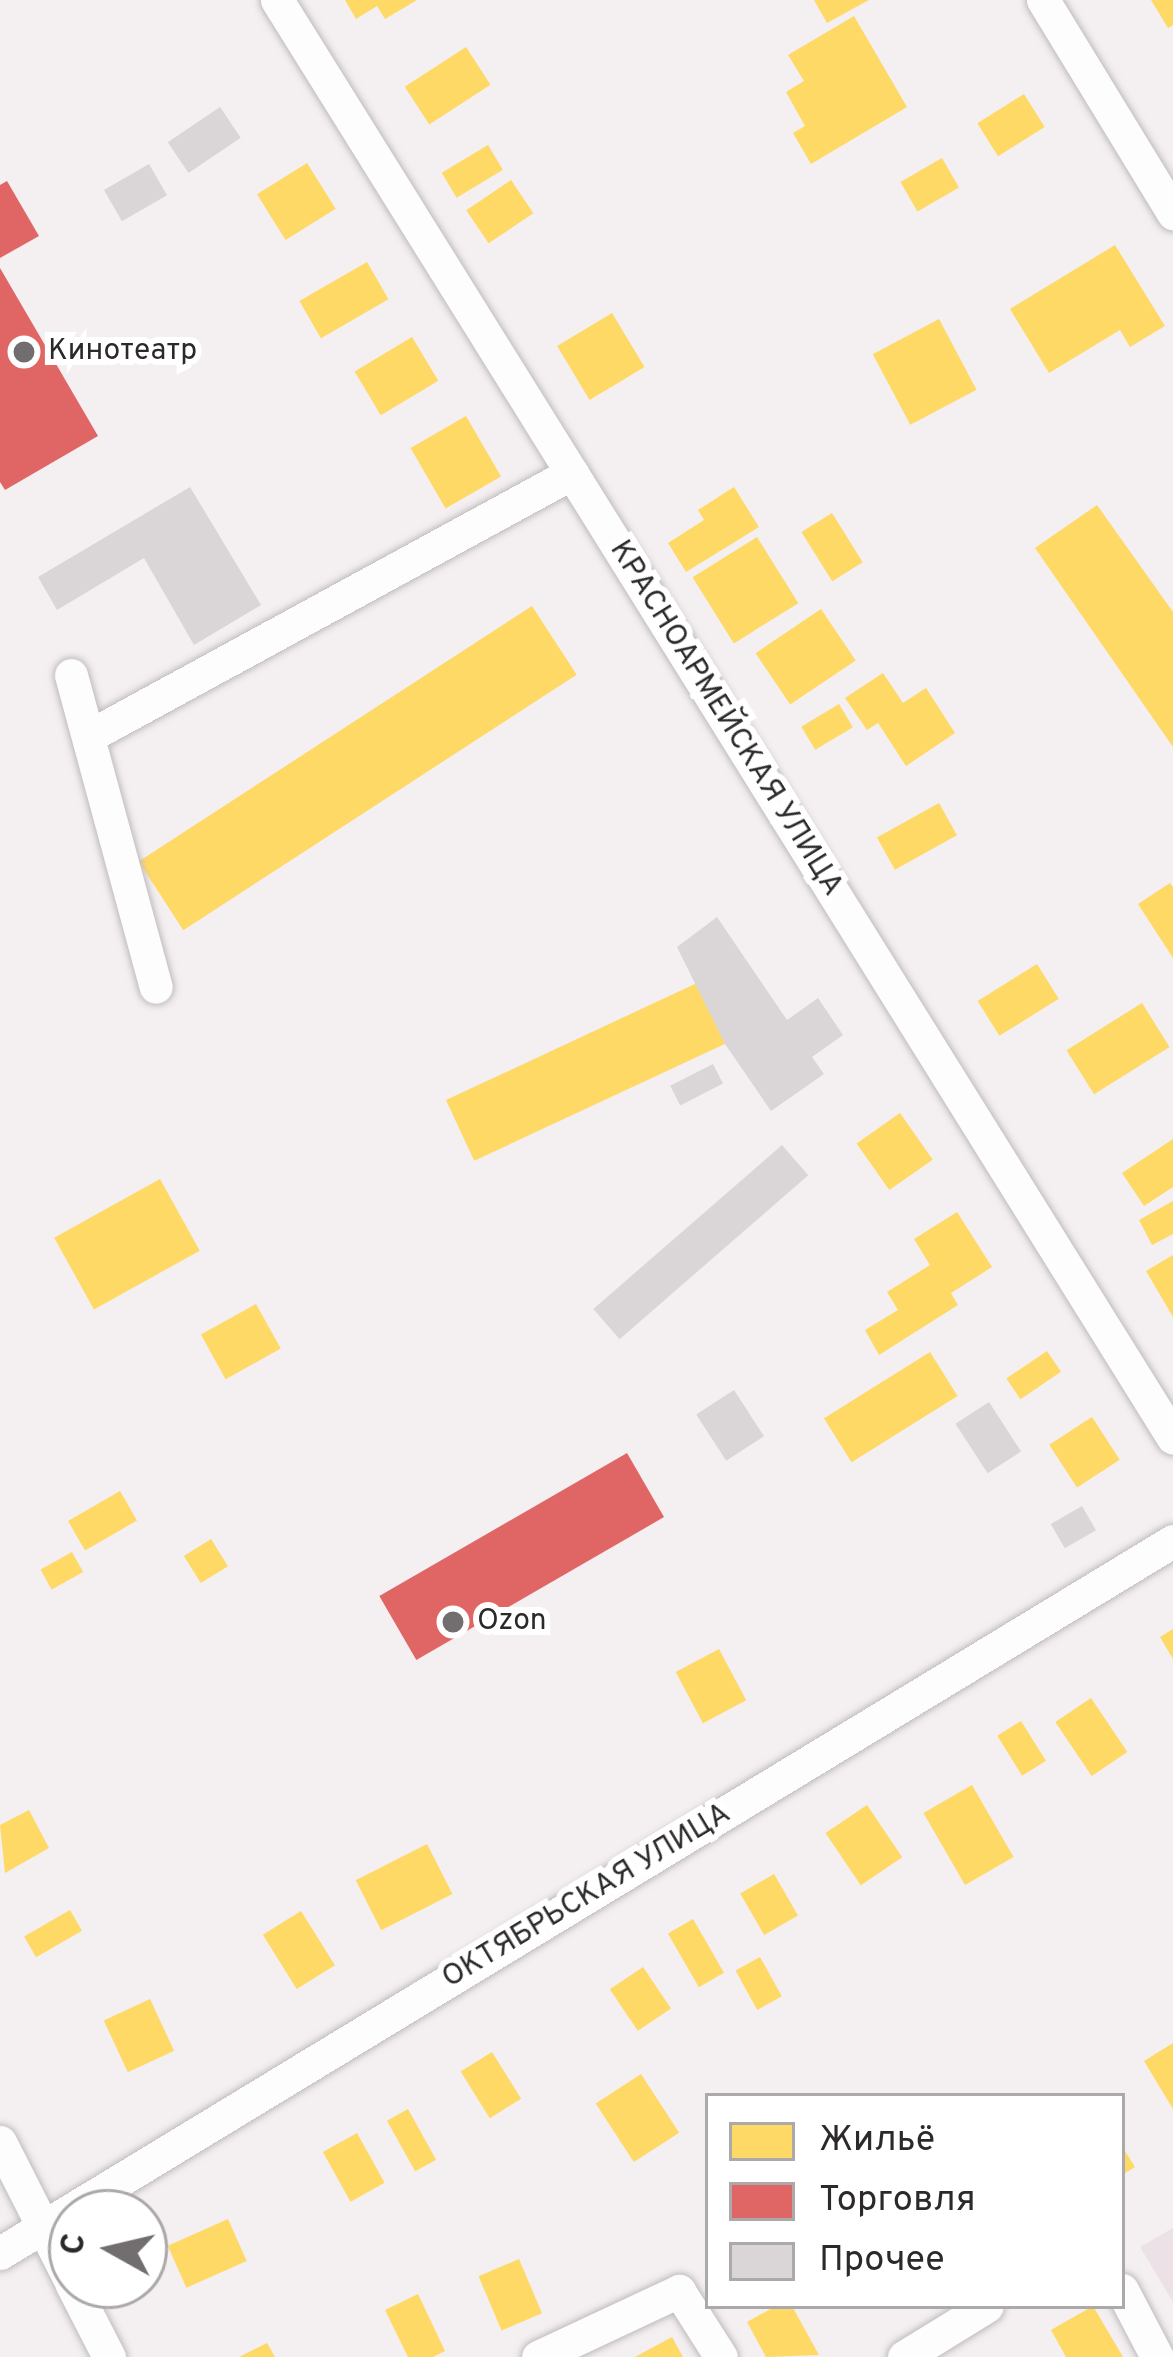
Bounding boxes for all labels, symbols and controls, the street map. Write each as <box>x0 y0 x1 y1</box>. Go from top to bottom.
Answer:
place label: Кинотеатр <box>48 334 197 370</box>
marker: Кинотеатр <box>11 339 37 365</box>
street label: КРАСНОАРМЕЙСКАЯ УЛИЦА <box>600 535 850 903</box>
place label: Ozon <box>477 1604 547 1640</box>
marker: Ozon <box>440 1609 466 1635</box>
street label: ОКТЯБРЬСКАЯ УЛИЦА <box>436 1797 738 1997</box>
legend <box>705 2093 1125 2309</box>
text: Жильё <box>819 2118 935 2164</box>
text: Торговля <box>819 2178 976 2224</box>
north arrow <box>48 2189 168 2309</box>
text: С <box>53 2231 98 2258</box>
text: Прочее <box>819 2238 945 2284</box>

